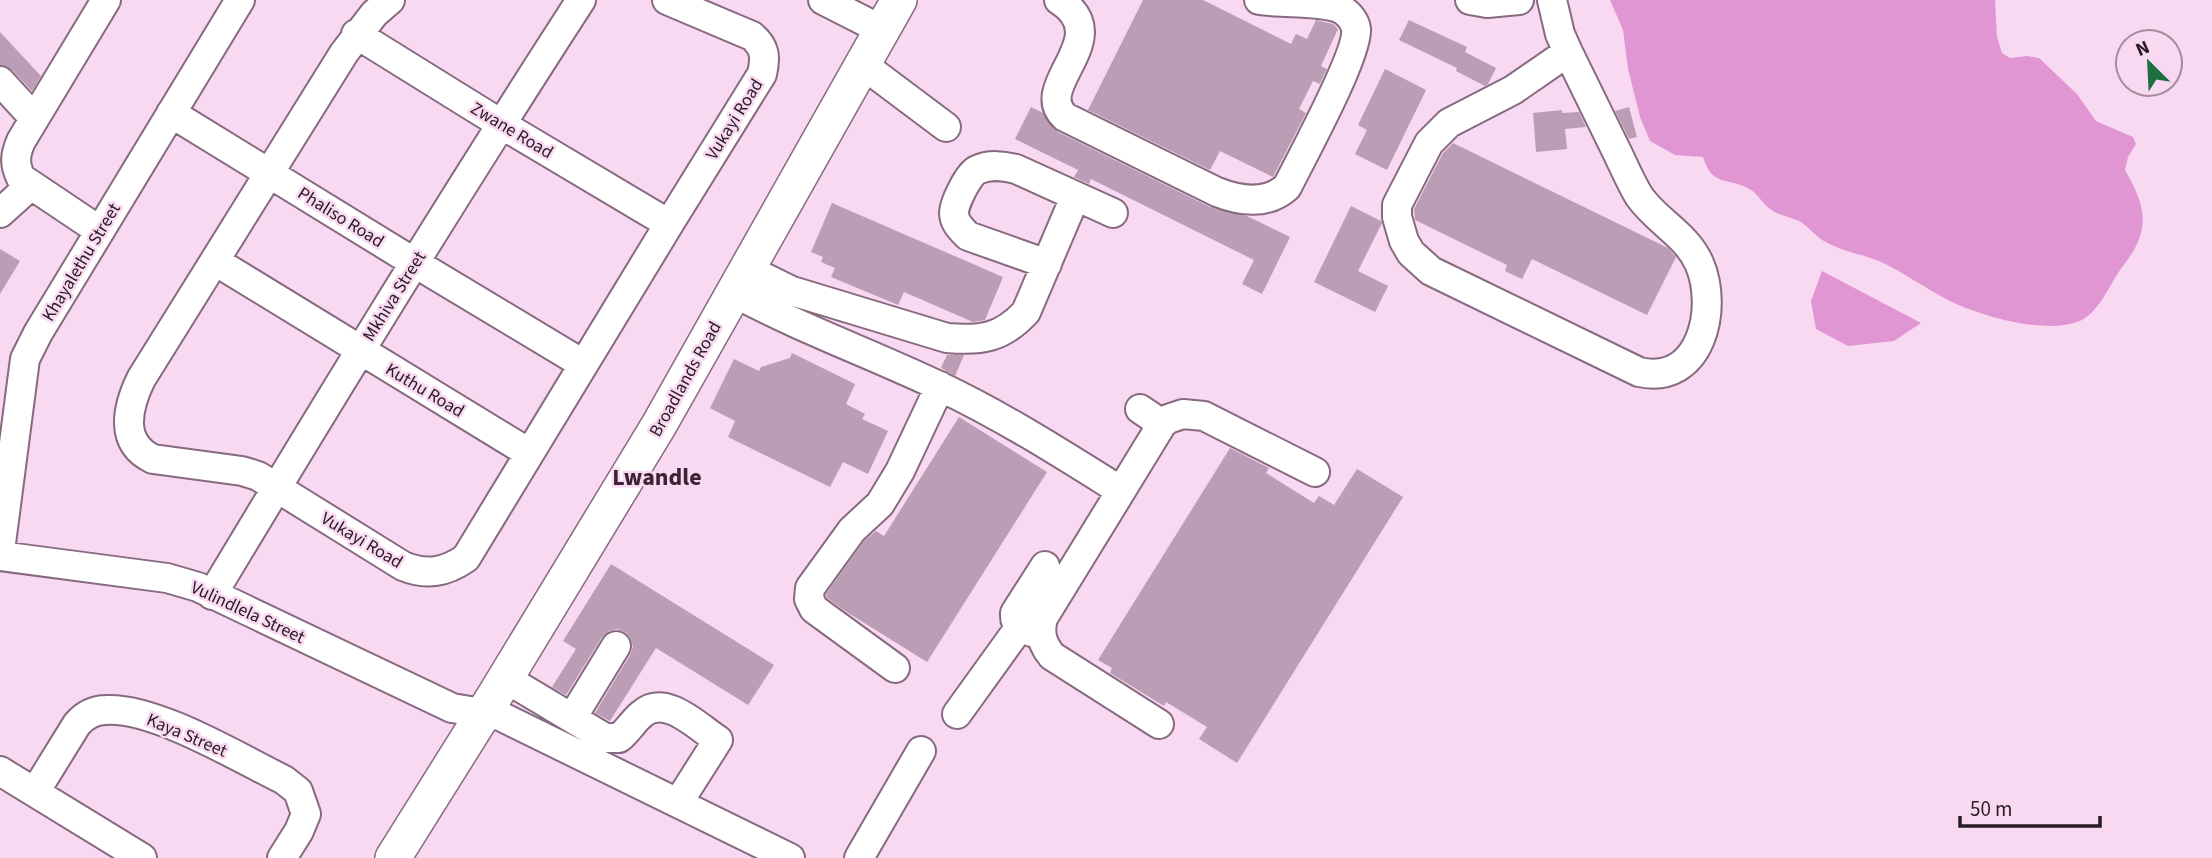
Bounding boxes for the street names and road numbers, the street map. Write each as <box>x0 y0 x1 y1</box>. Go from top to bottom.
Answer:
street label: Vukayi Road <box>700 74 769 165</box>
street label: Zwane Road <box>466 96 558 165</box>
street label: Phaliso Road <box>293 181 389 254</box>
street label: Khayalethu Street <box>36 198 127 326</box>
street label: Mkhiva Street <box>357 246 432 346</box>
street label: Broadlands Road <box>643 317 728 441</box>
street label: Kuthu Road <box>381 357 469 424</box>
street label: Vukayi Road <box>316 506 407 575</box>
street label: Vulindlela Street <box>187 575 309 650</box>
street label: Kaya Street <box>143 707 231 764</box>

